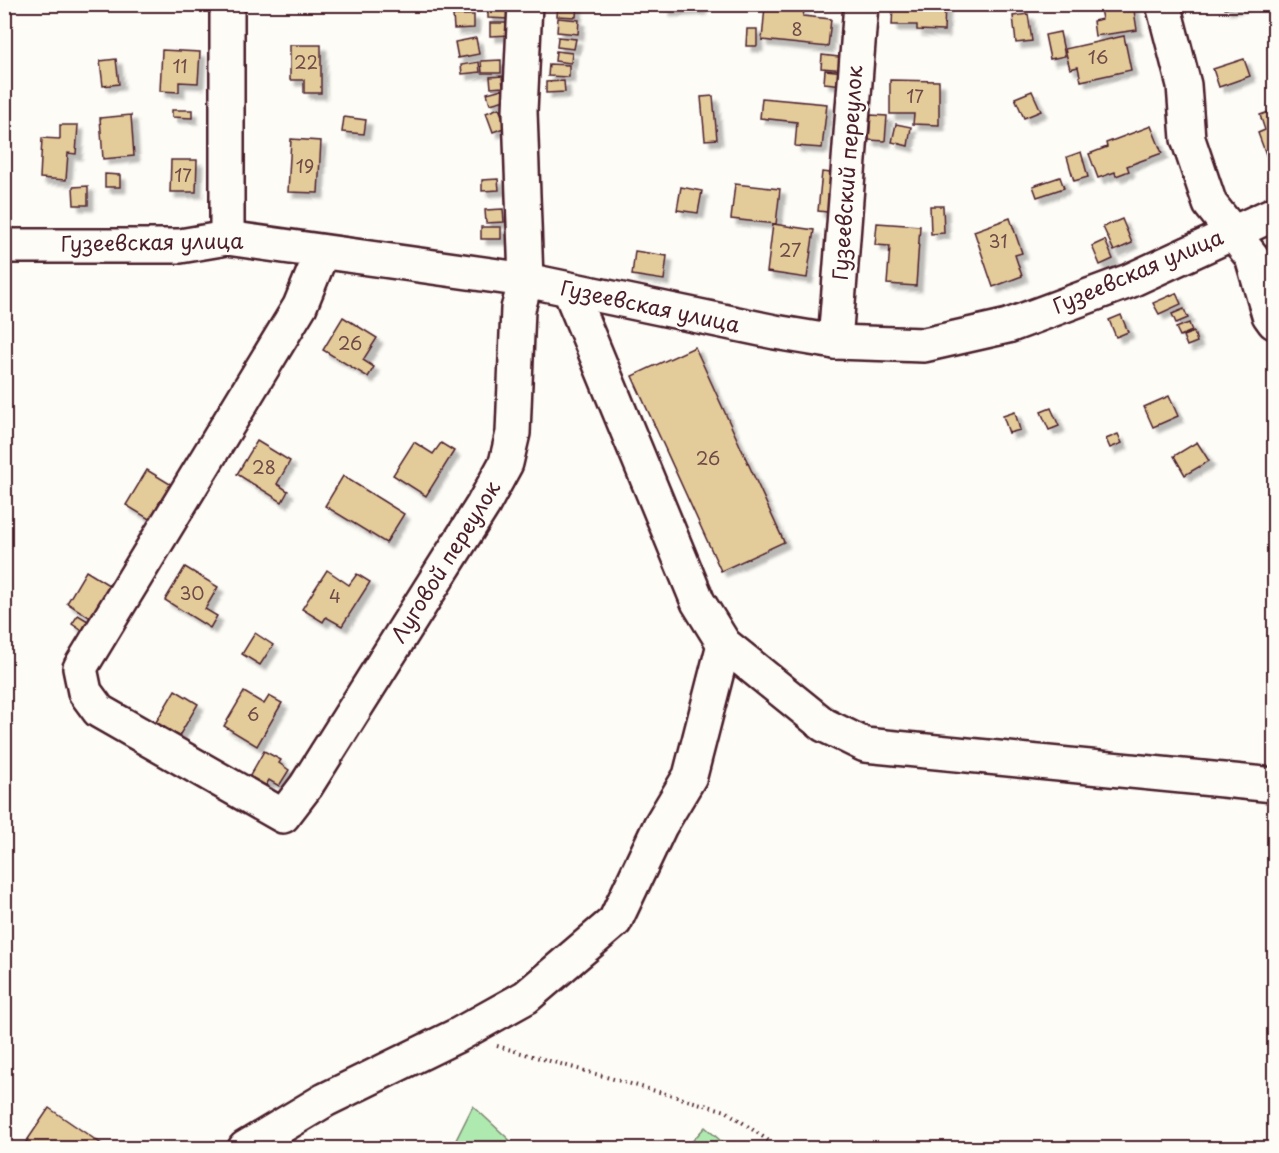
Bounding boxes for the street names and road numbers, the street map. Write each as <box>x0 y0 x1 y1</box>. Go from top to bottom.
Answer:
street label: Гузеевский переулок <box>823 64 870 281</box>
street label: Гузеевская улица <box>1047 219 1228 321</box>
street label: Гузеевская улица <box>60 223 244 259</box>
street label: Гузеевская улица <box>558 270 744 340</box>
street label: Луговой переулок <box>382 473 507 648</box>

